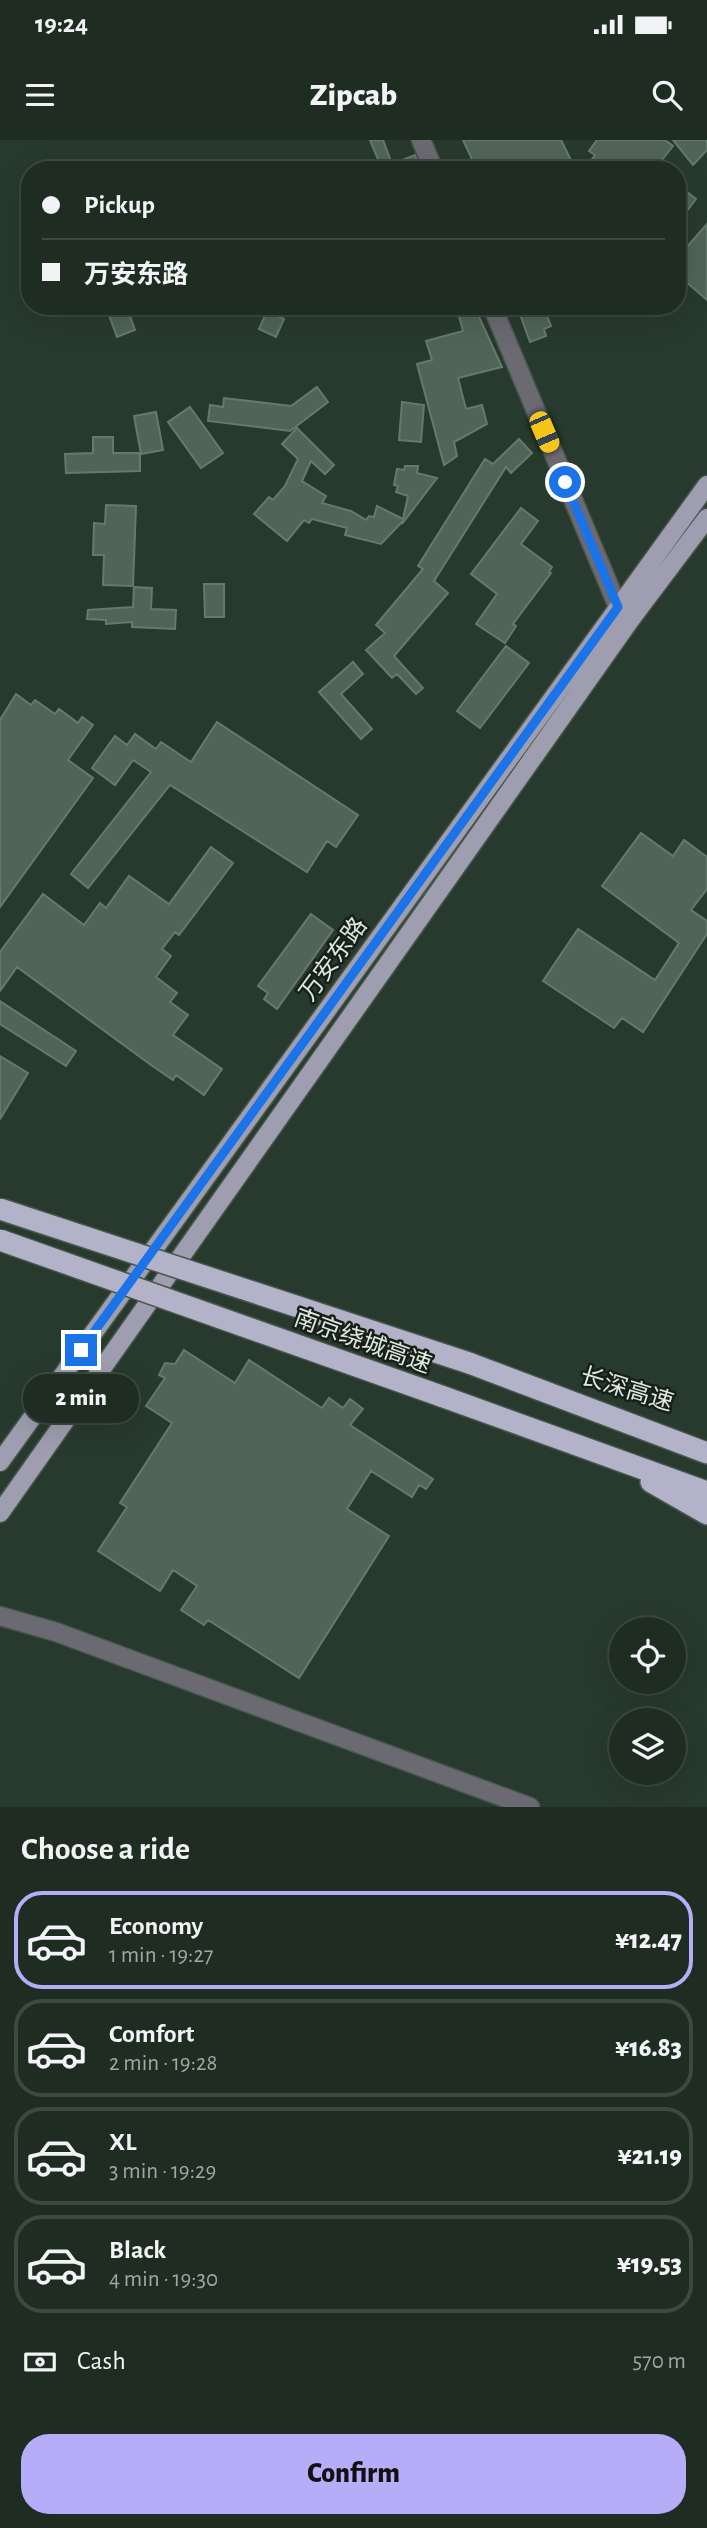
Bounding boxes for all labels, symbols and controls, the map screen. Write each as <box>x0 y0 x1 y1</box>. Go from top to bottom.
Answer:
text: 19:24 <box>35 11 88 37</box>
icon: menu <box>21 76 59 114</box>
icon: search <box>648 76 686 114</box>
text: Zipcab <box>310 79 397 111</box>
text: Pickup <box>84 192 155 218</box>
text: 万安东路 <box>84 262 188 288</box>
car <box>527 409 562 455</box>
route start <box>549 466 581 498</box>
street label: 万安东路 <box>294 913 372 1005</box>
street label: 南京绕城高速 <box>291 1304 435 1378</box>
route end <box>65 1334 97 1366</box>
street label: 长深高速 <box>577 1363 677 1415</box>
callout: 2 min <box>23 1374 139 1424</box>
text: 2 min <box>55 1387 107 1410</box>
map controls <box>609 1617 686 1785</box>
button: locate <box>609 1617 686 1694</box>
button: layers <box>609 1708 686 1785</box>
text: Choose a ride <box>21 1833 190 1865</box>
icon: car <box>25 1909 88 1972</box>
text: Economy <box>109 1913 203 1939</box>
text: ¥12.47 <box>615 1927 682 1953</box>
text: 1 min · 19:27 <box>109 1944 213 1967</box>
icon: car <box>25 2017 88 2080</box>
text: Comfort <box>109 2021 194 2047</box>
text: ¥16.83 <box>615 2035 682 2061</box>
text: 2 min · 19:28 <box>109 2052 217 2075</box>
icon: car <box>25 2125 88 2188</box>
text: XL <box>109 2129 136 2155</box>
text: ¥21.19 <box>618 2143 682 2169</box>
text: 3 min · 19:29 <box>109 2160 216 2183</box>
icon: car <box>25 2233 88 2296</box>
text: Black <box>109 2237 166 2263</box>
text: ¥19.53 <box>617 2251 682 2277</box>
text: 4 min · 19:30 <box>109 2268 218 2291</box>
icon: cash <box>21 2343 59 2381</box>
text: Cash <box>77 2348 126 2374</box>
text: 570 m <box>632 2350 686 2373</box>
button: Confirm <box>21 2434 686 2514</box>

